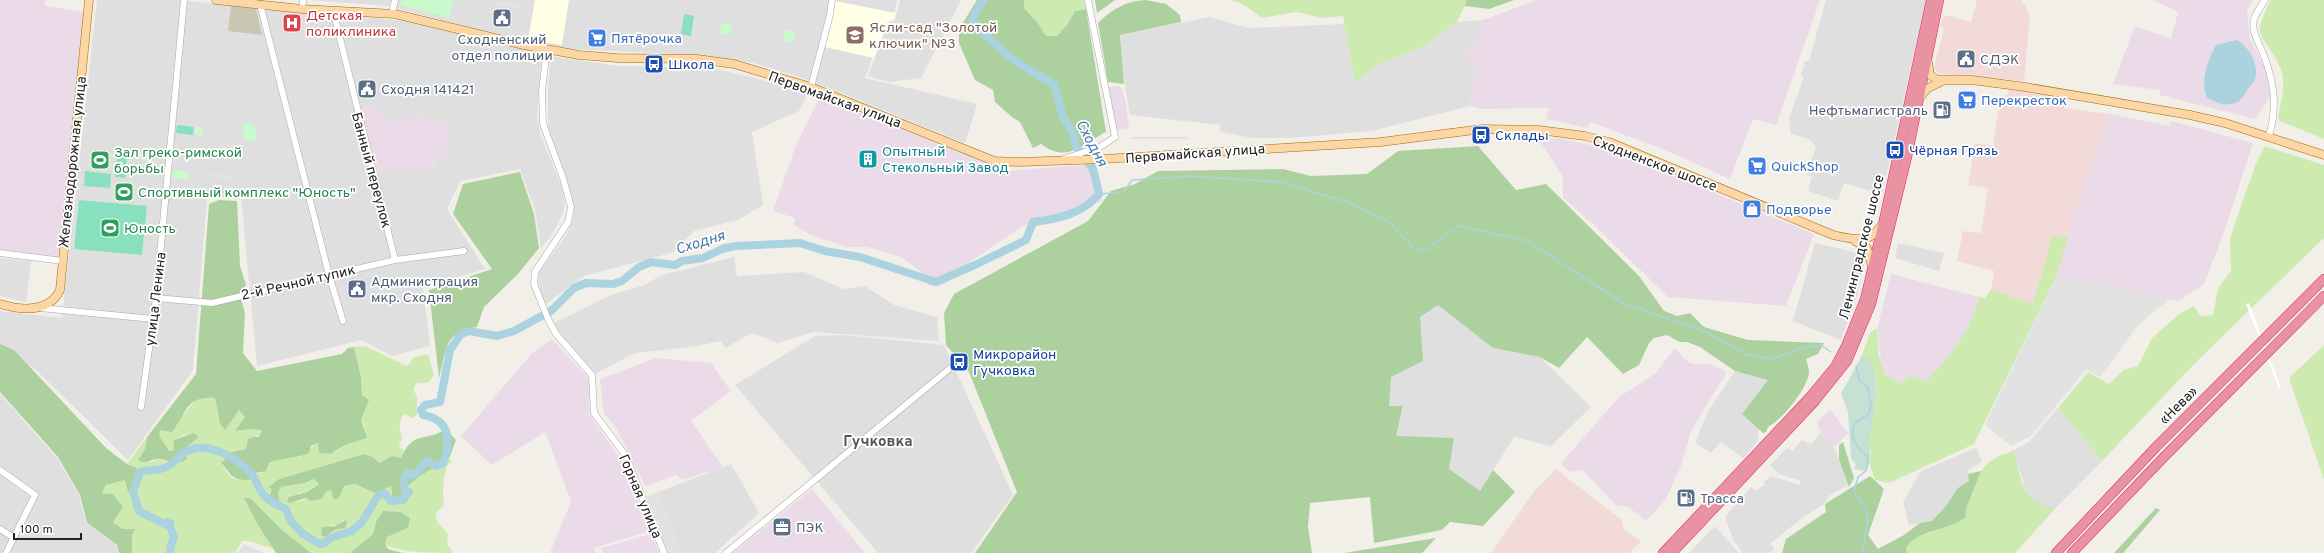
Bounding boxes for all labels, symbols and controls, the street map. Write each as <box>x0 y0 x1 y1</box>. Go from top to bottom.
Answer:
public building icon: Сходненский отдел полиции <box>491 7 513 29</box>
place label: Детская поликлиника <box>306 8 396 41</box>
hospital icon: Детская поликлиника <box>281 12 303 34</box>
place label: Ясли-сад "Золотой ключик" №3 <box>869 20 997 53</box>
school or university icon: Ясли-сад "Золотой ключик" №3 <box>844 24 866 46</box>
supermarket icon: Пятёрочка <box>586 27 608 49</box>
place label: Пятёрочка <box>611 31 682 48</box>
place label: Сходненский отдел полиции <box>451 32 553 65</box>
public building icon: СДЭК <box>1955 48 1977 70</box>
place label: СДЭК <box>1980 52 2019 69</box>
bus stop icon: Школа <box>643 53 665 75</box>
place label: Школа <box>668 57 714 74</box>
street label: Первомайская улица <box>766 68 903 132</box>
street label: Железнодорожная улица <box>56 75 91 249</box>
public building icon: Сходня 141421 <box>356 78 378 100</box>
place label: Сходня 141421 <box>381 82 474 99</box>
supermarket icon: Перекресток <box>1956 89 1978 111</box>
place label: Перекресток <box>1981 93 2067 110</box>
fuel station icon: Нефтьмагистраль <box>1931 99 1953 121</box>
place label: Нефтьмагистраль <box>1809 103 1928 120</box>
street label: Банный переулок <box>347 111 394 230</box>
water label: Сходня <box>1070 117 1111 171</box>
bus stop icon: Склады <box>1470 124 1492 146</box>
place label: Склады <box>1495 128 1549 145</box>
street label: Сходненское шоссе <box>1590 133 1719 196</box>
bus stop icon: Чёрная Грязь <box>1884 139 1906 161</box>
street label: Первомайская улица <box>1125 141 1266 168</box>
place label: Чёрная Грязь <box>1909 143 1998 160</box>
place label: Опытный Стекольный Завод <box>882 144 1009 177</box>
place label: Зал греко-римской борьбы <box>114 145 242 178</box>
building icon: Опытный Стекольный Завод <box>857 148 879 170</box>
sports icon: Зал греко-римской борьбы <box>89 149 111 171</box>
supermarket icon: QuickShop <box>1746 155 1768 177</box>
place label: QuickShop <box>1771 159 1839 176</box>
street label: Ленинградское шоссе <box>1836 173 1889 322</box>
sports icon: Спортивный комплекс "Юность" <box>113 181 135 203</box>
place label: Спортивный комплекс "Юность" <box>138 185 356 202</box>
shop icon: Подворье <box>1741 198 1763 220</box>
place label: Подворье <box>1766 202 1832 219</box>
sports icon: Юность <box>99 217 121 239</box>
place label: Юность <box>124 221 176 238</box>
water label: Сходня <box>673 227 728 260</box>
street label: улица Ленина <box>142 251 171 347</box>
street label: 2-й Речной тупик <box>240 262 357 305</box>
place label: Администрация мкр. Сходня <box>371 274 478 307</box>
public building icon: Администрация мкр. Сходня <box>346 278 368 300</box>
place label: Микрорайон Гучковка <box>973 347 1056 380</box>
bus stop icon: Микрорайон Гучковка <box>948 351 970 373</box>
street label: «Нева» <box>2156 383 2202 429</box>
district label: Гучковка <box>843 433 913 452</box>
street label: Горная улица <box>614 452 665 541</box>
fuel station icon: Трасса <box>1675 487 1697 509</box>
place label: Трасса <box>1700 491 1744 508</box>
scale bar <box>14 515 81 541</box>
office icon: ПЭК <box>771 516 793 538</box>
place label: ПЭК <box>796 520 824 537</box>
text: 100 m <box>20 522 53 538</box>

